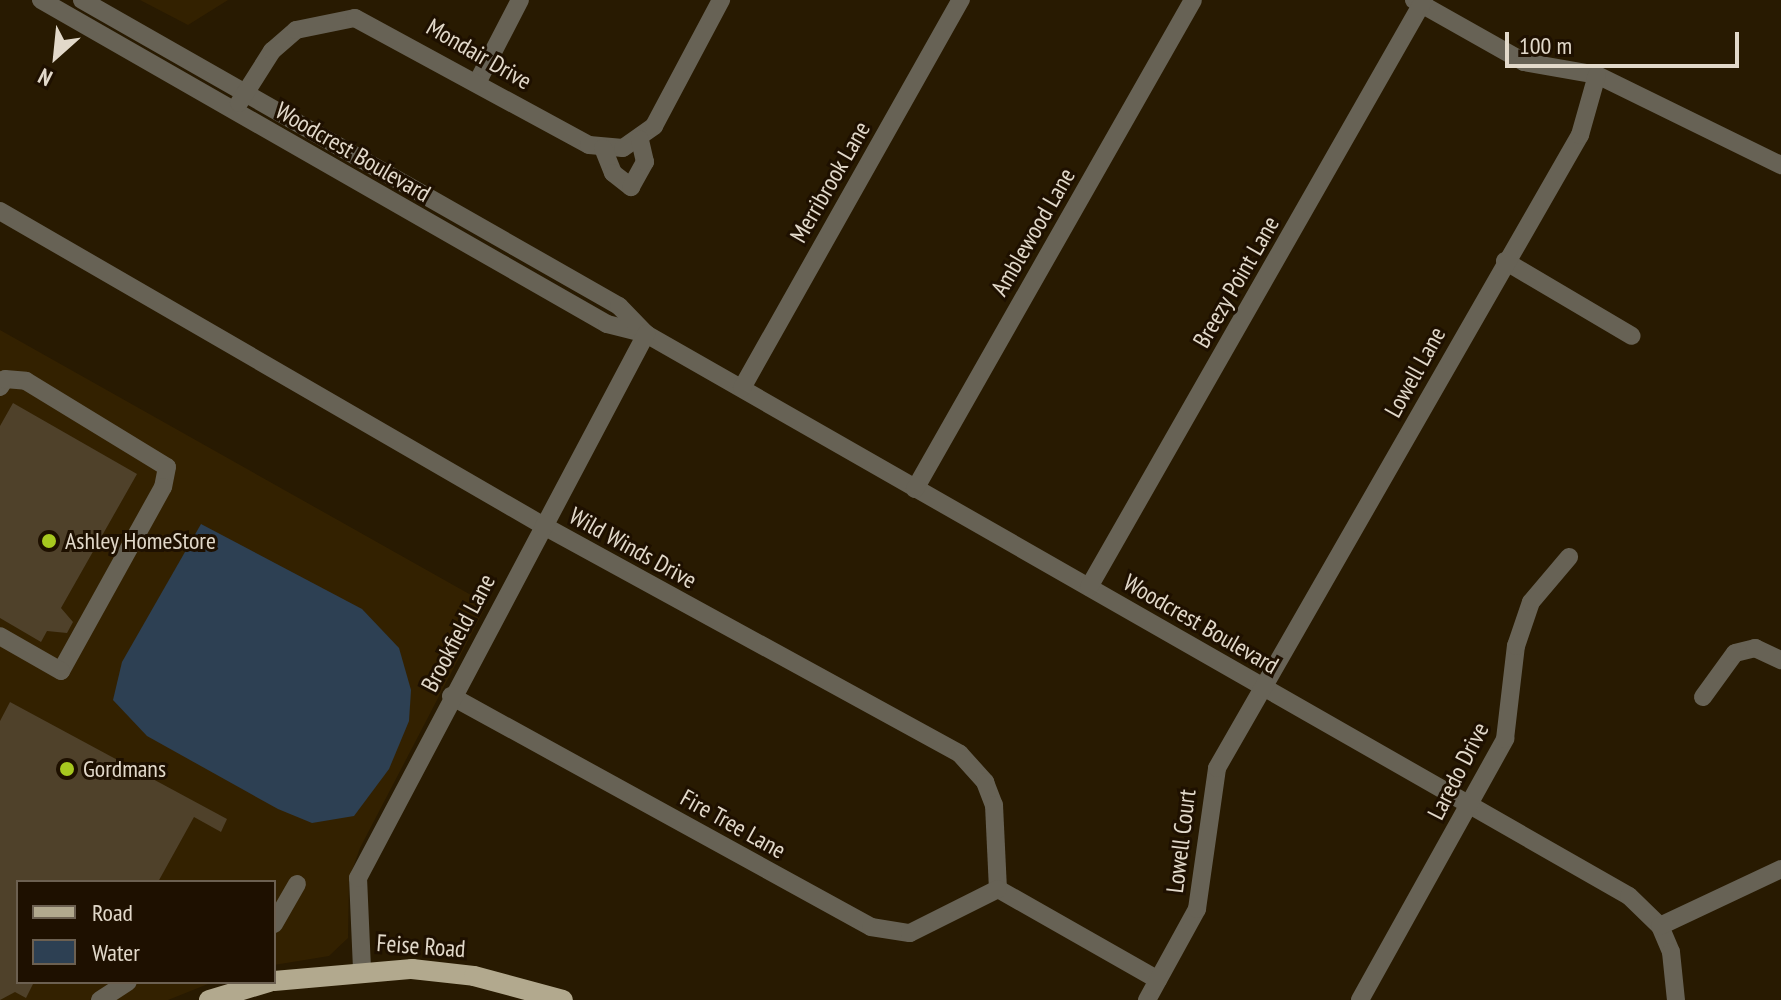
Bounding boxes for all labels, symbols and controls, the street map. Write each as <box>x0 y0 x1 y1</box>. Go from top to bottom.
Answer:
street label: Mondair Drive <box>421 12 537 96</box>
north arrow <box>16 16 96 96</box>
scale bar <box>1509 16 1743 66</box>
text: 100 m <box>1519 30 1572 61</box>
text: N <box>33 62 57 93</box>
street label: Woodcrest Boulevard <box>270 96 436 208</box>
street label: Merribrook Lane <box>784 116 876 248</box>
street label: Amblewood Lane <box>985 163 1081 301</box>
street label: Breezy Point Lane <box>1187 211 1285 353</box>
street label: Lowell Lane <box>1378 322 1452 422</box>
street label: Wild Winds Drive <box>564 501 702 595</box>
place label: Ashley HomeStore <box>65 527 217 555</box>
marker: Ashley HomeStore <box>40 532 58 550</box>
street label: Woodcrest Boulevard <box>1118 568 1284 680</box>
street label: Brookfield Lane <box>415 569 501 697</box>
street label: Laredo Drive <box>1421 718 1495 824</box>
place label: Gordmans <box>83 755 166 783</box>
marker: Gordmans <box>58 760 76 778</box>
street label: Fire Tree Lane <box>675 783 791 865</box>
street label: Lowell Court <box>1160 788 1202 894</box>
legend <box>16 880 276 984</box>
text: Road <box>92 897 133 928</box>
street label: Feise Road <box>376 929 466 963</box>
text: Water <box>92 937 140 968</box>

